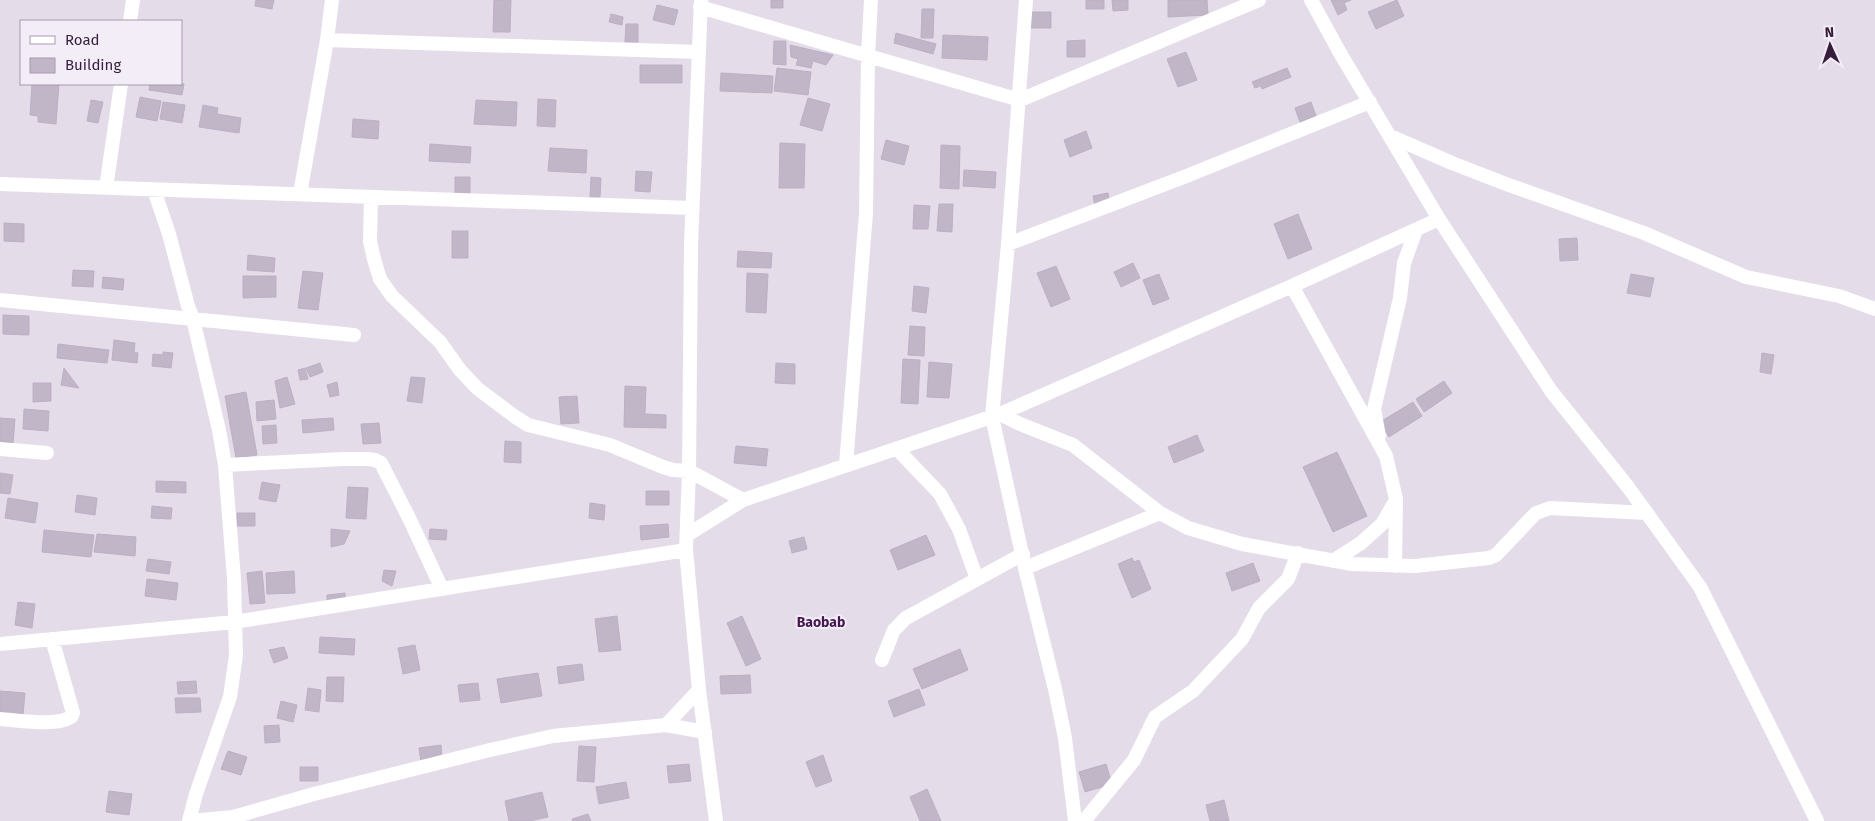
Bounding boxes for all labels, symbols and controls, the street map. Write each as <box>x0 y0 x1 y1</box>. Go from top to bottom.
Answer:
legend <box>20 20 182 85</box>
north arrow <box>1805 20 1855 70</box>
text: N <box>1824 24 1834 41</box>
text: Road <box>65 31 100 49</box>
text: Building <box>65 56 121 74</box>
district label: Baobab <box>797 614 845 631</box>

